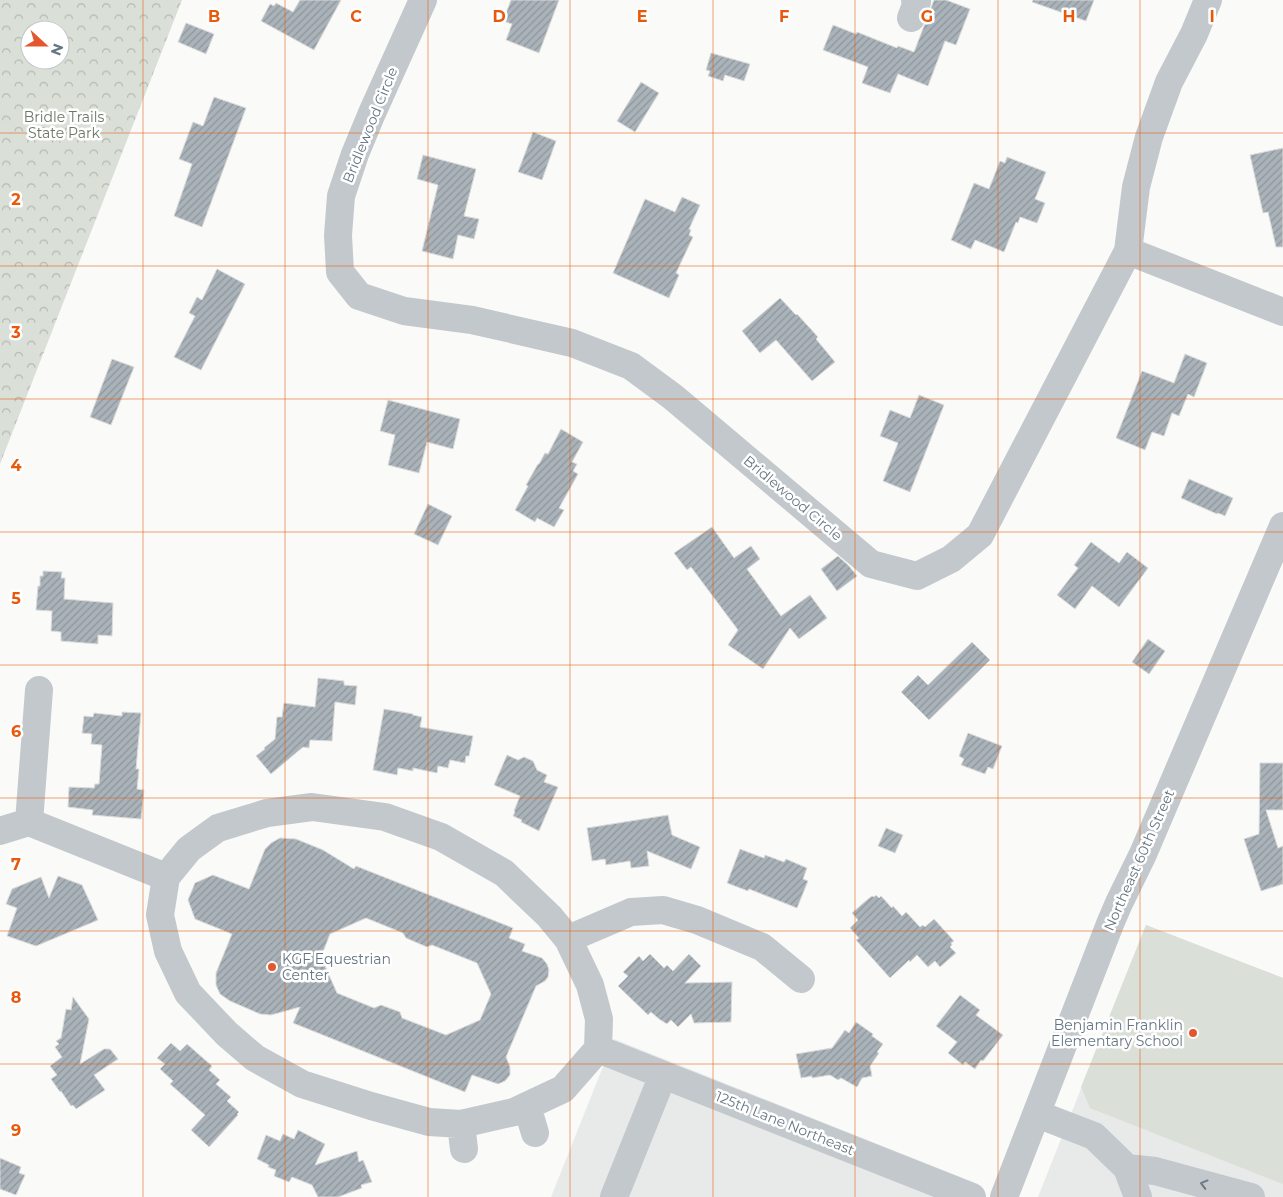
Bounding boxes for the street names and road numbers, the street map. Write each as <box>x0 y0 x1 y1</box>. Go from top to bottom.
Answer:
street label: Bridlewood Circle <box>339 64 401 186</box>
street label: Bridlewood Circle <box>740 451 846 545</box>
street label: Northeast 60th Street <box>1100 786 1178 934</box>
street label: 125th Lane Northeast <box>713 1087 857 1159</box>

